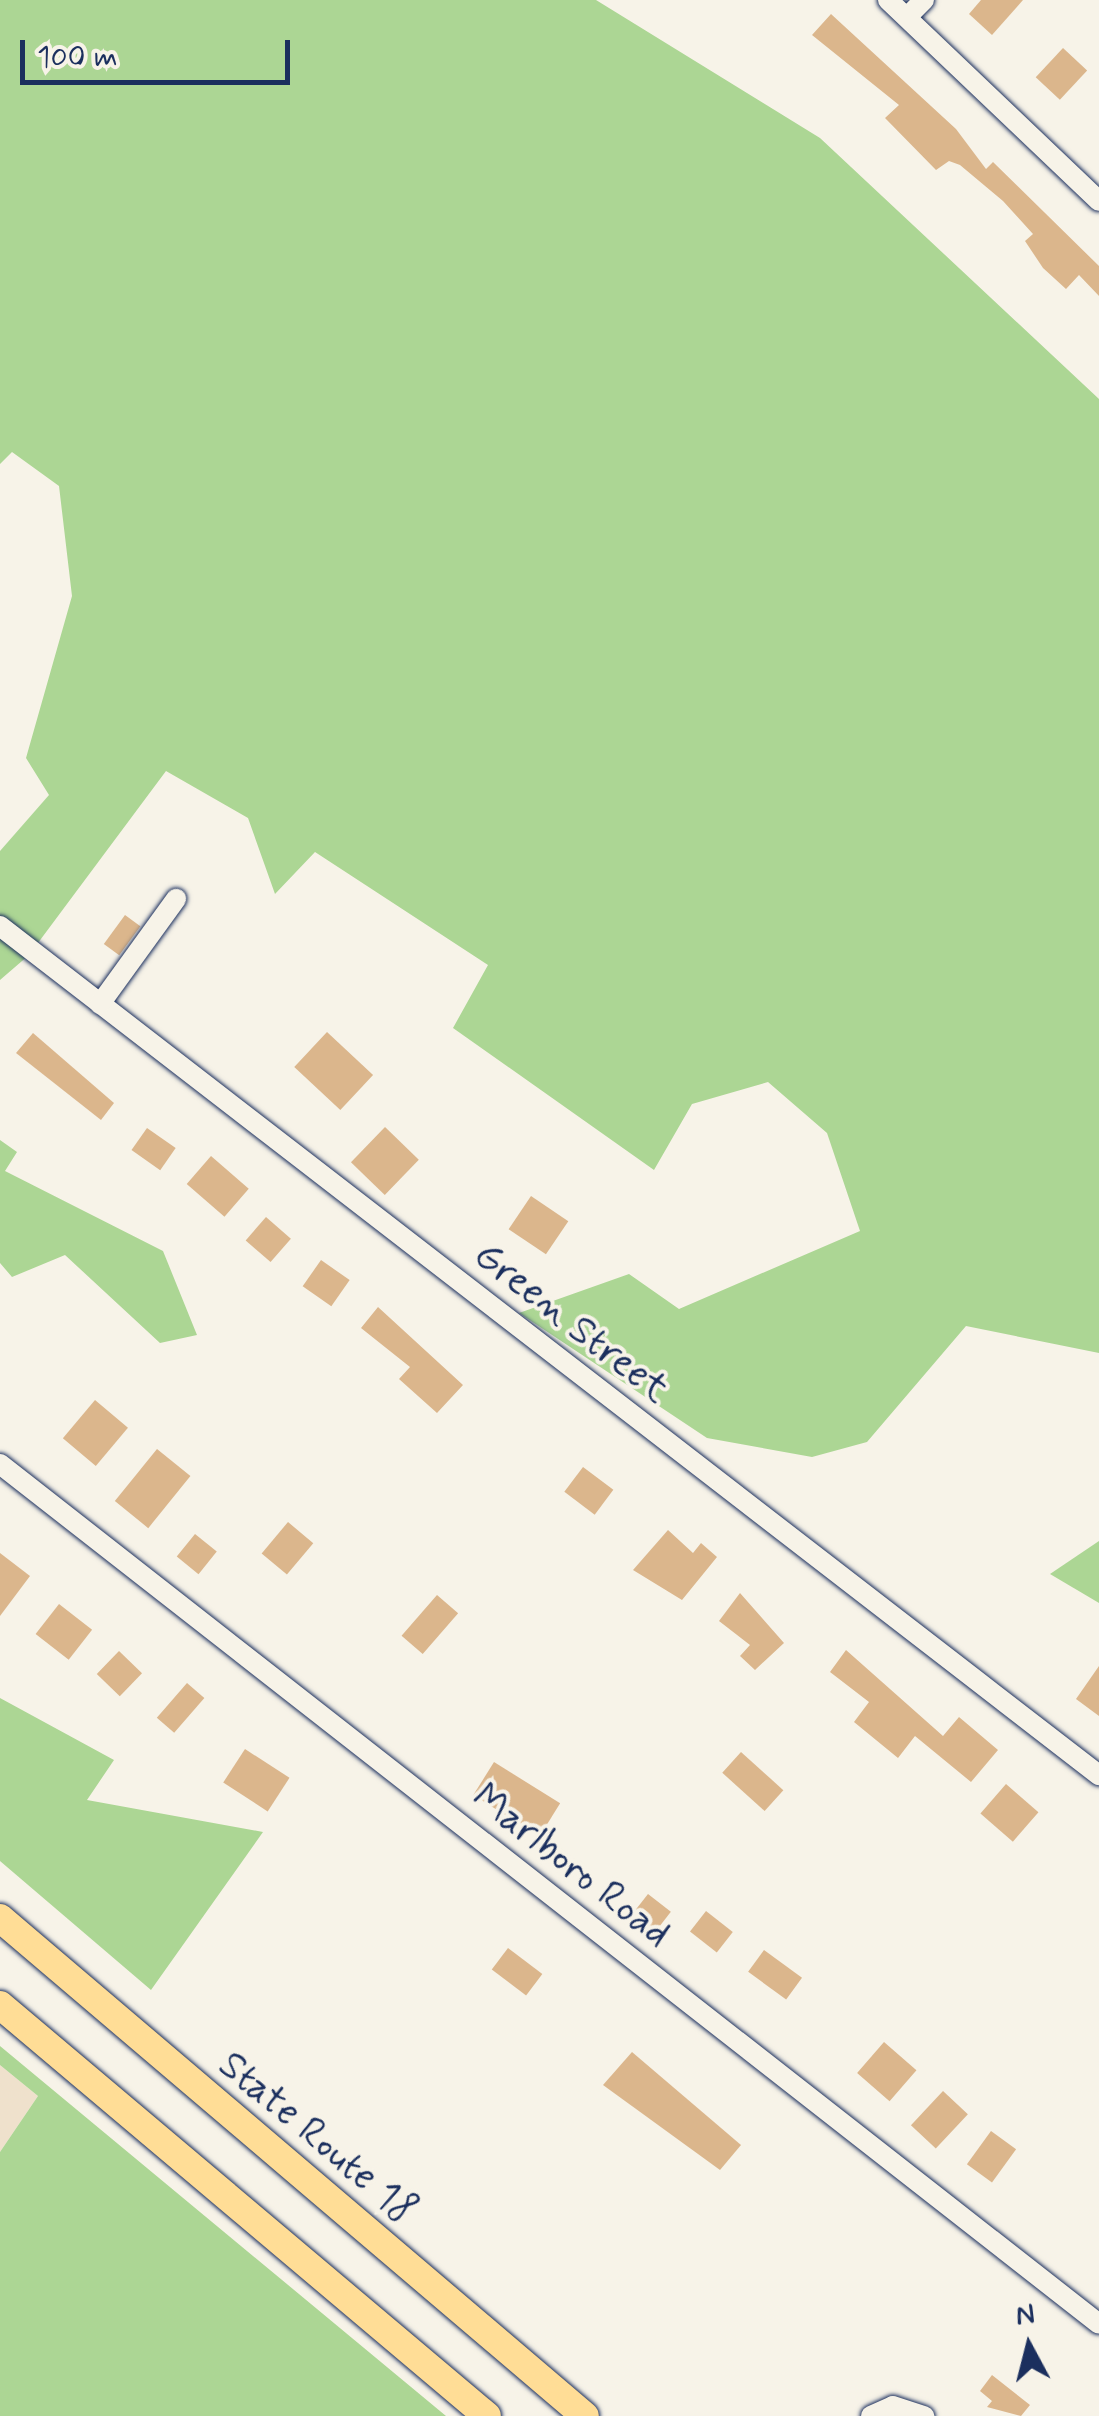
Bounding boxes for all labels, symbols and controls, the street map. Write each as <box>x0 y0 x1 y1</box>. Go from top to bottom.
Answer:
scale bar <box>25 20 295 82</box>
text: 100 m <box>37 38 118 77</box>
street label: Green Street <box>464 1232 678 1414</box>
street label: Marlboro Road <box>462 1774 680 1958</box>
street label: State Route 18 <box>209 2042 425 2234</box>
north arrow <box>979 2296 1079 2396</box>
text: N <box>1014 2296 1037 2335</box>

